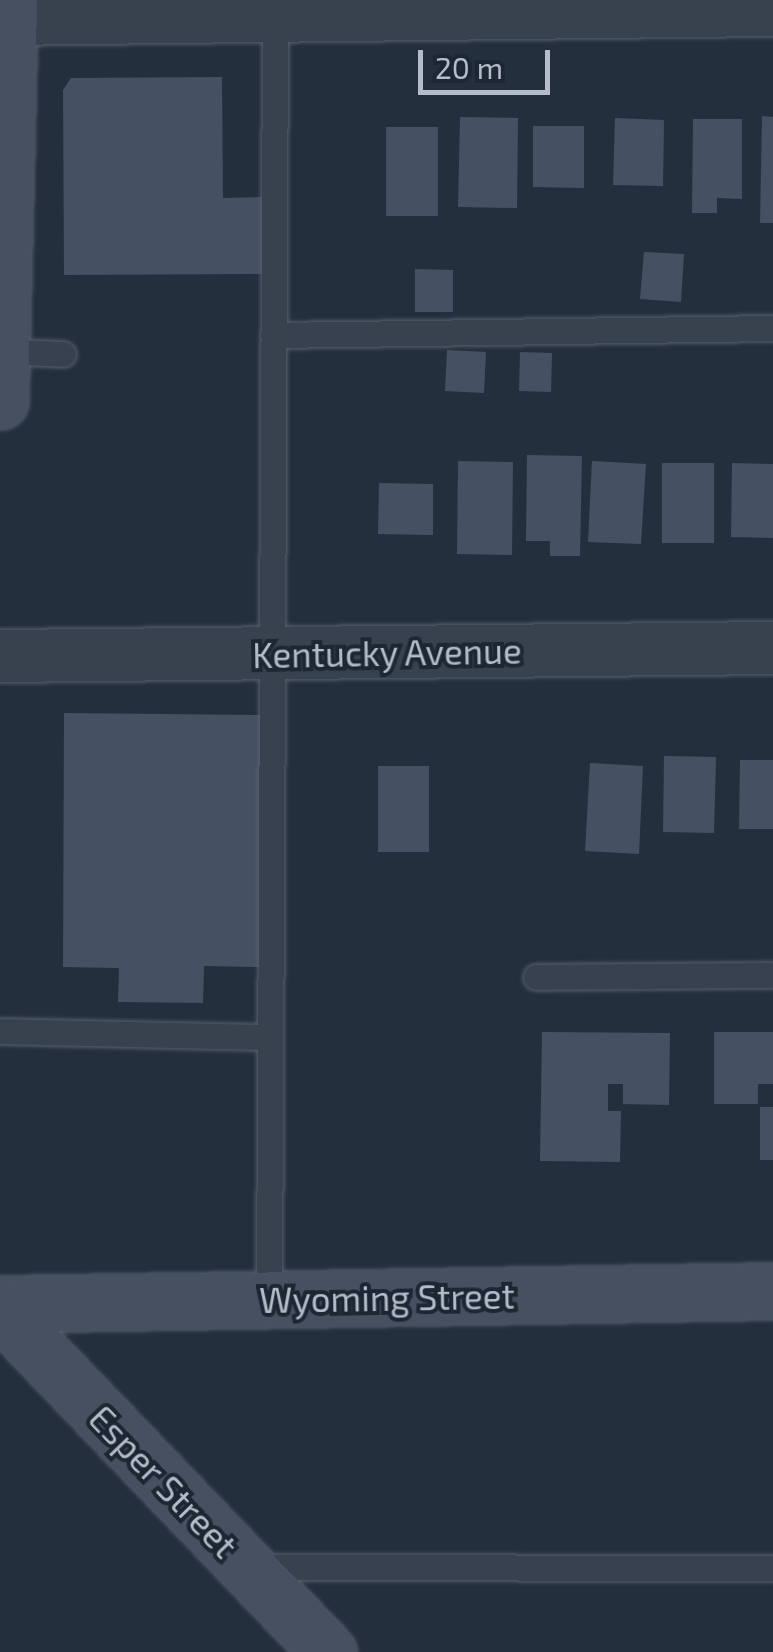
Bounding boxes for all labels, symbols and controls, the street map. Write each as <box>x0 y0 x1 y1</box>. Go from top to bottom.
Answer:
scale bar <box>423 30 556 92</box>
text: 20 m <box>435 49 503 85</box>
street label: Kentucky Avenue <box>251 629 523 675</box>
street label: Wyoming Street <box>259 1274 515 1320</box>
street label: Esper Street <box>81 1396 247 1566</box>

